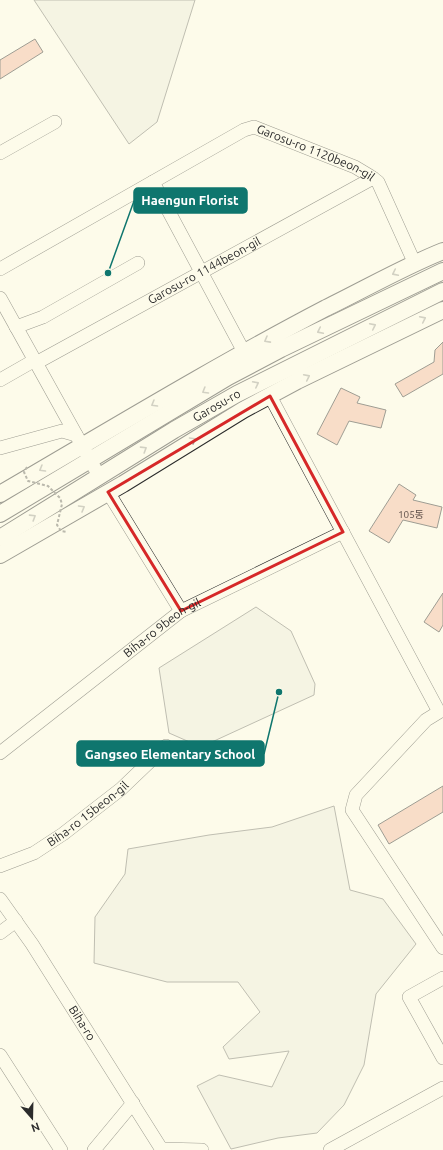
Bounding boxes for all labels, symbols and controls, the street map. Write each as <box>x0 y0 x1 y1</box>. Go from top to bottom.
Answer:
street label: Garosu-ro 1120beon-gil <box>255 122 377 183</box>
callout: Haengun Florist <box>134 188 247 213</box>
text: Haengun Florist <box>141 193 239 207</box>
street label: Garosu-ro 1144beon-gil <box>145 234 263 306</box>
one-way arrow <box>392 268 399 276</box>
one-way arrow <box>419 317 427 324</box>
one-way arrow <box>368 323 376 331</box>
one-way arrow <box>316 326 324 334</box>
one-way arrow <box>264 335 271 342</box>
one-way arrow <box>302 374 310 381</box>
one-way arrow <box>252 381 260 389</box>
street label: Garosu-ro <box>190 386 243 424</box>
one-way arrow <box>202 386 209 394</box>
one-way arrow <box>151 399 158 406</box>
one-way arrow <box>189 438 196 445</box>
one-way arrow <box>140 446 147 454</box>
one-way arrow <box>39 465 46 472</box>
one-way arrow <box>78 505 85 512</box>
house number: 105동 <box>398 509 424 520</box>
one-way arrow <box>29 515 36 522</box>
street label: Biha-ro 9beon-gil <box>121 595 203 660</box>
callout: Gangseo Elementary School <box>77 741 264 766</box>
text: Gangseo Elementary School <box>85 747 255 761</box>
street label: Biha-ro 15beon-gil <box>44 778 131 849</box>
street label: Biha-ro <box>67 1003 98 1043</box>
north arrow <box>12 1098 52 1138</box>
text: N <box>30 1120 41 1134</box>

